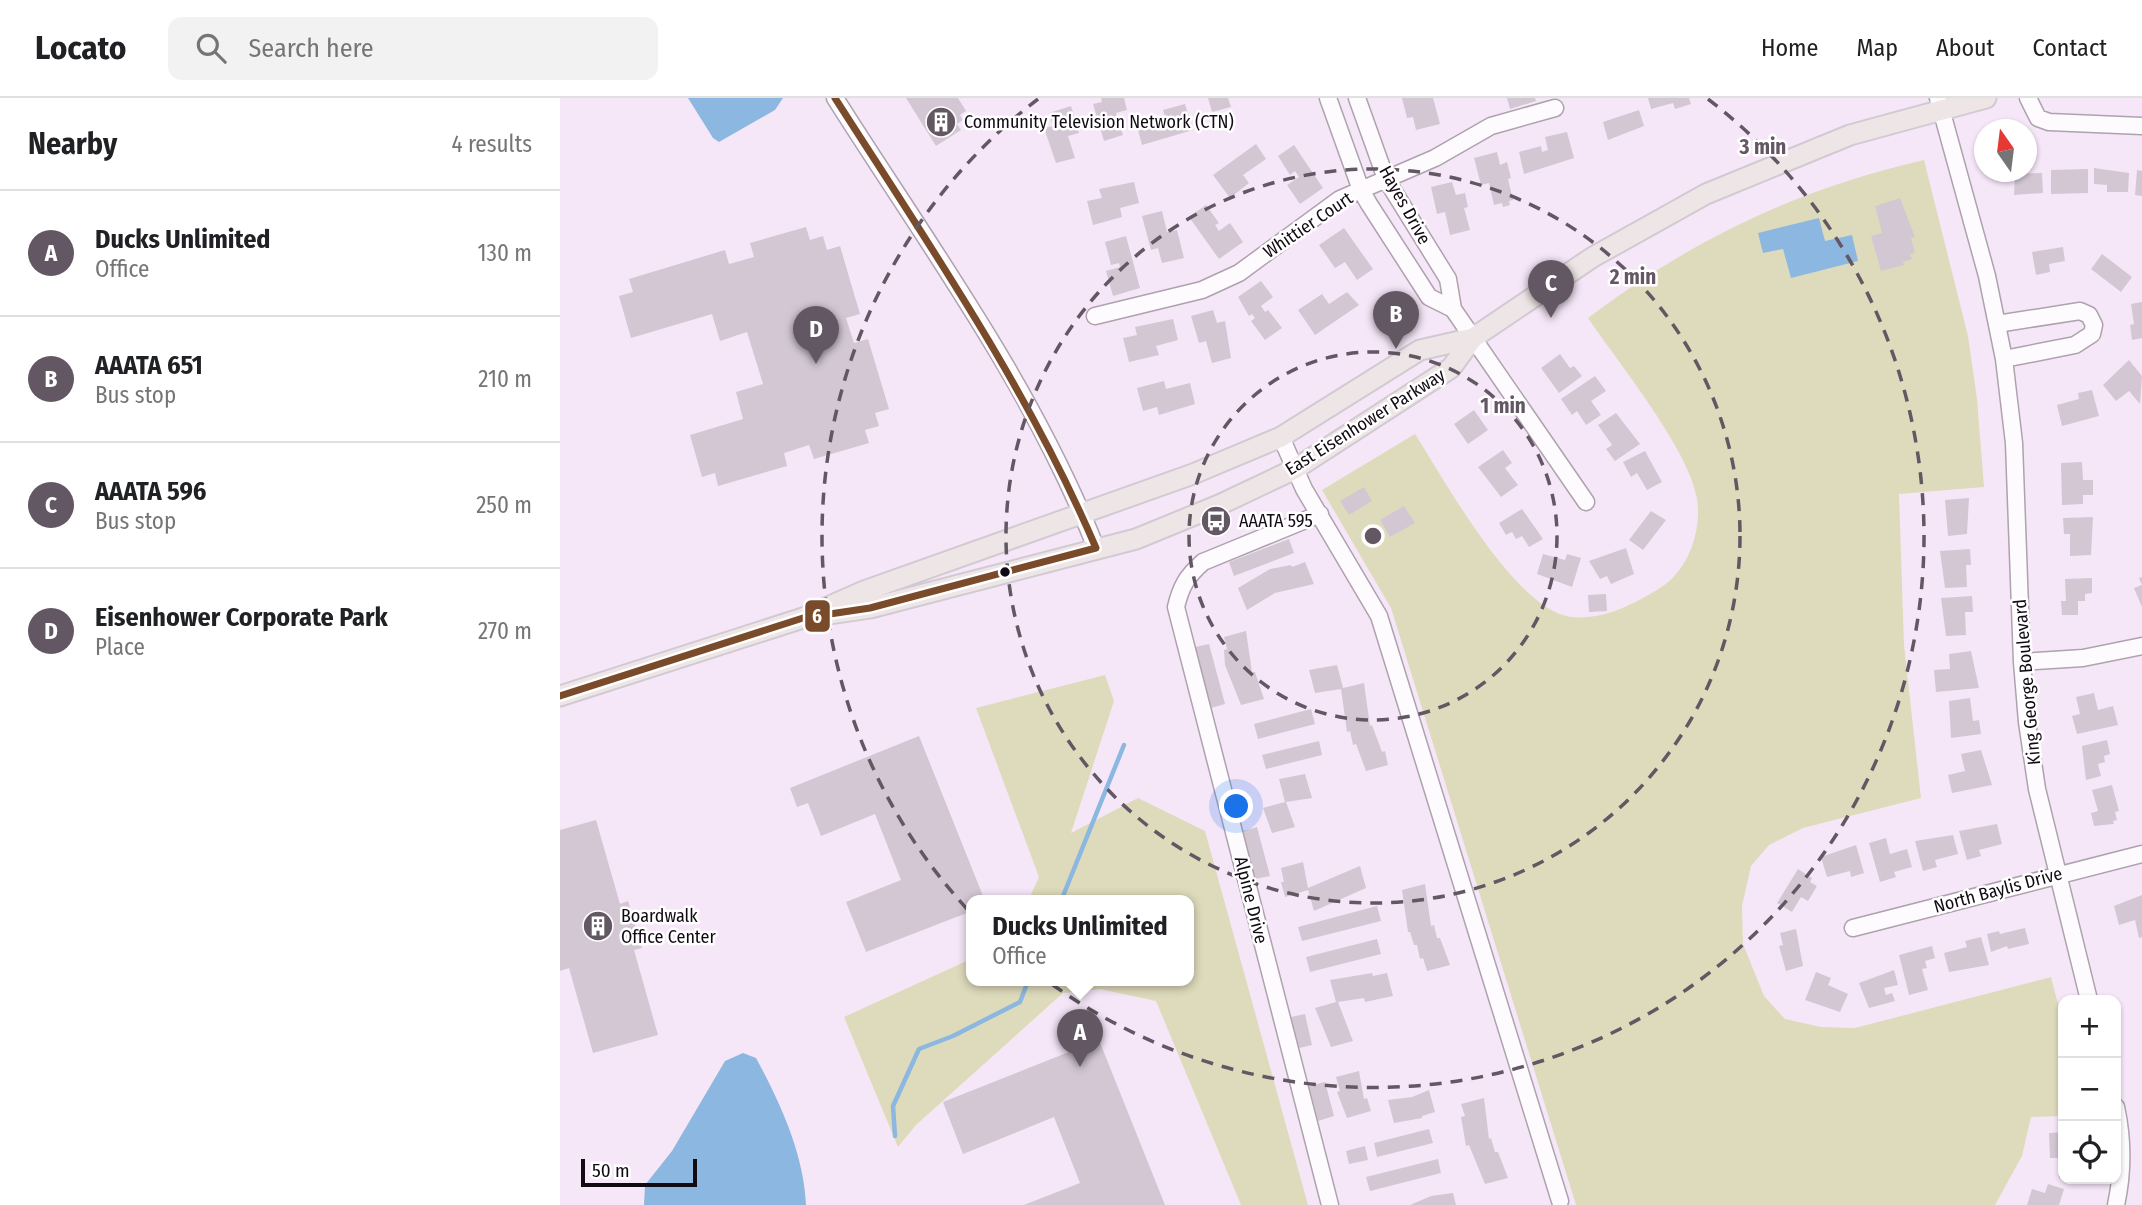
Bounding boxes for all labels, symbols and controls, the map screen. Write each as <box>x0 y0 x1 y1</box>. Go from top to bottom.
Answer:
search box <box>168 17 658 80</box>
text: Locato <box>35 28 126 68</box>
icon: search <box>192 29 230 67</box>
text: Search here <box>248 33 374 64</box>
text: Home <box>1761 34 1818 62</box>
text: Map <box>1856 34 1898 62</box>
text: About <box>1936 34 1994 62</box>
text: Contact <box>2032 34 2107 62</box>
building icon: Community Television Network (CTN) <box>924 105 958 139</box>
place label: Community Television Network (CTN) <box>964 111 1234 133</box>
north arrow <box>1974 119 2037 182</box>
text: Nearby <box>28 126 117 162</box>
text: 4 results <box>451 130 532 158</box>
text: 3 min <box>1739 134 1786 160</box>
street label: Hayes Drive <box>1374 162 1436 248</box>
street label: Whittier Court <box>1259 187 1357 263</box>
text: Ducks Unlimited <box>95 224 271 255</box>
text: A <box>45 239 57 267</box>
text: 130 m <box>478 239 532 267</box>
text: Office <box>95 255 149 283</box>
pin: C <box>1528 260 1574 318</box>
text: 2 min <box>1609 264 1656 290</box>
pin: B <box>1373 291 1419 349</box>
pin: D <box>793 306 839 364</box>
text: AAATA 651 <box>95 350 203 381</box>
street label: East Eisenhower Parkway <box>1281 364 1449 480</box>
text: B <box>45 365 57 393</box>
text: 210 m <box>478 365 532 393</box>
text: Bus stop <box>95 381 176 409</box>
text: 1 min <box>1480 393 1526 419</box>
text: AAATA 596 <box>95 476 206 507</box>
text: C <box>45 491 57 519</box>
text: 250 m <box>476 491 532 519</box>
bus stop icon: AAATA 595 <box>1199 504 1233 538</box>
text: Bus stop <box>95 507 176 535</box>
place label: AAATA 595 <box>1239 510 1313 532</box>
centre of rings <box>1361 524 1385 548</box>
unlabelled marker <box>998 565 1012 579</box>
street label: King George Boulevard <box>2009 598 2045 766</box>
line badge: 6 <box>804 599 831 633</box>
text: Eisenhower Corporate Park <box>95 602 388 633</box>
text: 6 <box>812 605 822 628</box>
text: D <box>44 617 58 645</box>
text: 270 m <box>478 617 532 645</box>
text: Place <box>95 633 145 661</box>
your location <box>1219 789 1253 823</box>
street label: Alpine Drive <box>1230 854 1272 946</box>
street label: North Baylis Drive <box>1931 862 2065 918</box>
popup <box>966 895 1194 986</box>
place label: Boardwalk Office Center <box>621 905 716 948</box>
building icon: Boardwalk Office Center <box>581 909 615 943</box>
text: Ducks Unlimited <box>992 911 1168 942</box>
text: Office <box>992 942 1047 970</box>
map controls <box>2058 995 2121 1184</box>
button: + <box>2058 995 2121 1058</box>
pin: A <box>1057 1009 1103 1067</box>
button: − <box>2058 1058 2121 1121</box>
button: locate <box>2058 1121 2121 1184</box>
scale bar <box>581 1156 696 1188</box>
text: 50 m <box>592 1159 630 1182</box>

